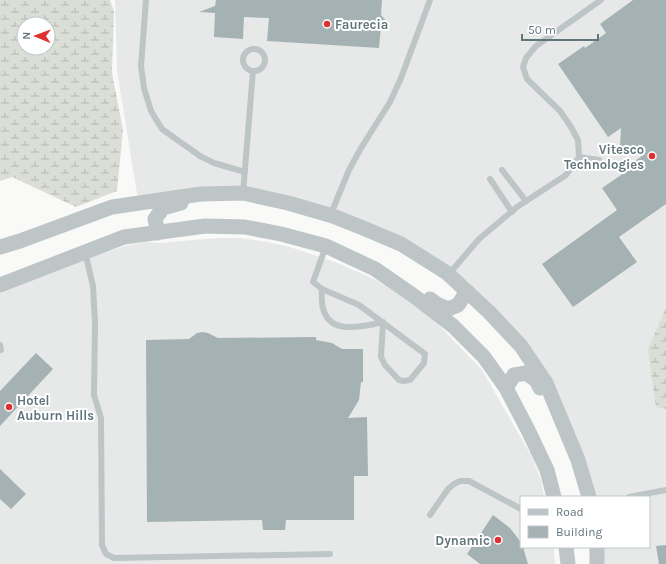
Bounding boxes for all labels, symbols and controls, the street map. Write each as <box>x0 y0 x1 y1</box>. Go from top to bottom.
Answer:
north arrow <box>16 16 56 56</box>
scale bar <box>522 16 598 42</box>
place label: Faurecia <box>335 17 388 32</box>
marker: Faurecia <box>322 19 332 29</box>
text: 50 m <box>528 23 556 37</box>
text: N <box>20 32 33 40</box>
place label: Vitesco Technologies <box>564 142 644 172</box>
marker: Vitesco Technologies <box>647 151 657 161</box>
place label: Hotel Auburn Hills <box>17 393 94 423</box>
marker: Hotel Auburn Hills <box>4 402 14 412</box>
legend <box>520 496 650 548</box>
text: Road <box>556 505 584 519</box>
text: Building <box>556 525 603 539</box>
place label: Dynamic <box>435 533 490 548</box>
marker: Dynamic <box>493 535 503 545</box>

